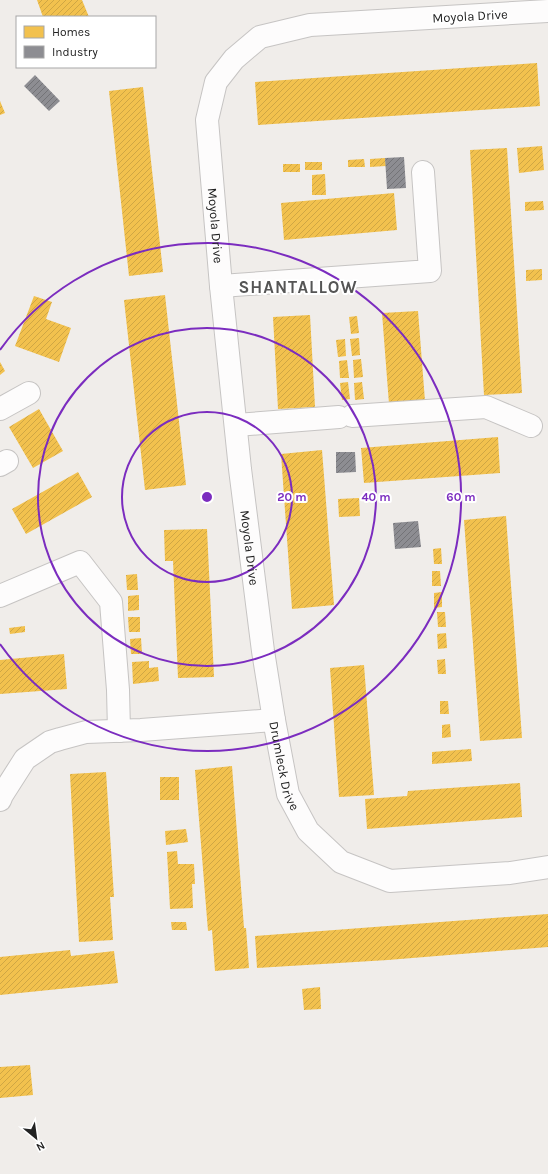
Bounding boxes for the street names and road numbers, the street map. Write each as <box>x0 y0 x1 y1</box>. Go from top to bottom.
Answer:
street label: Moyola Drive <box>432 7 508 25</box>
street label: Moyola Drive <box>205 187 227 264</box>
street label: Moyola Drive <box>238 509 262 586</box>
street label: Drumleck Drive <box>267 720 303 813</box>

